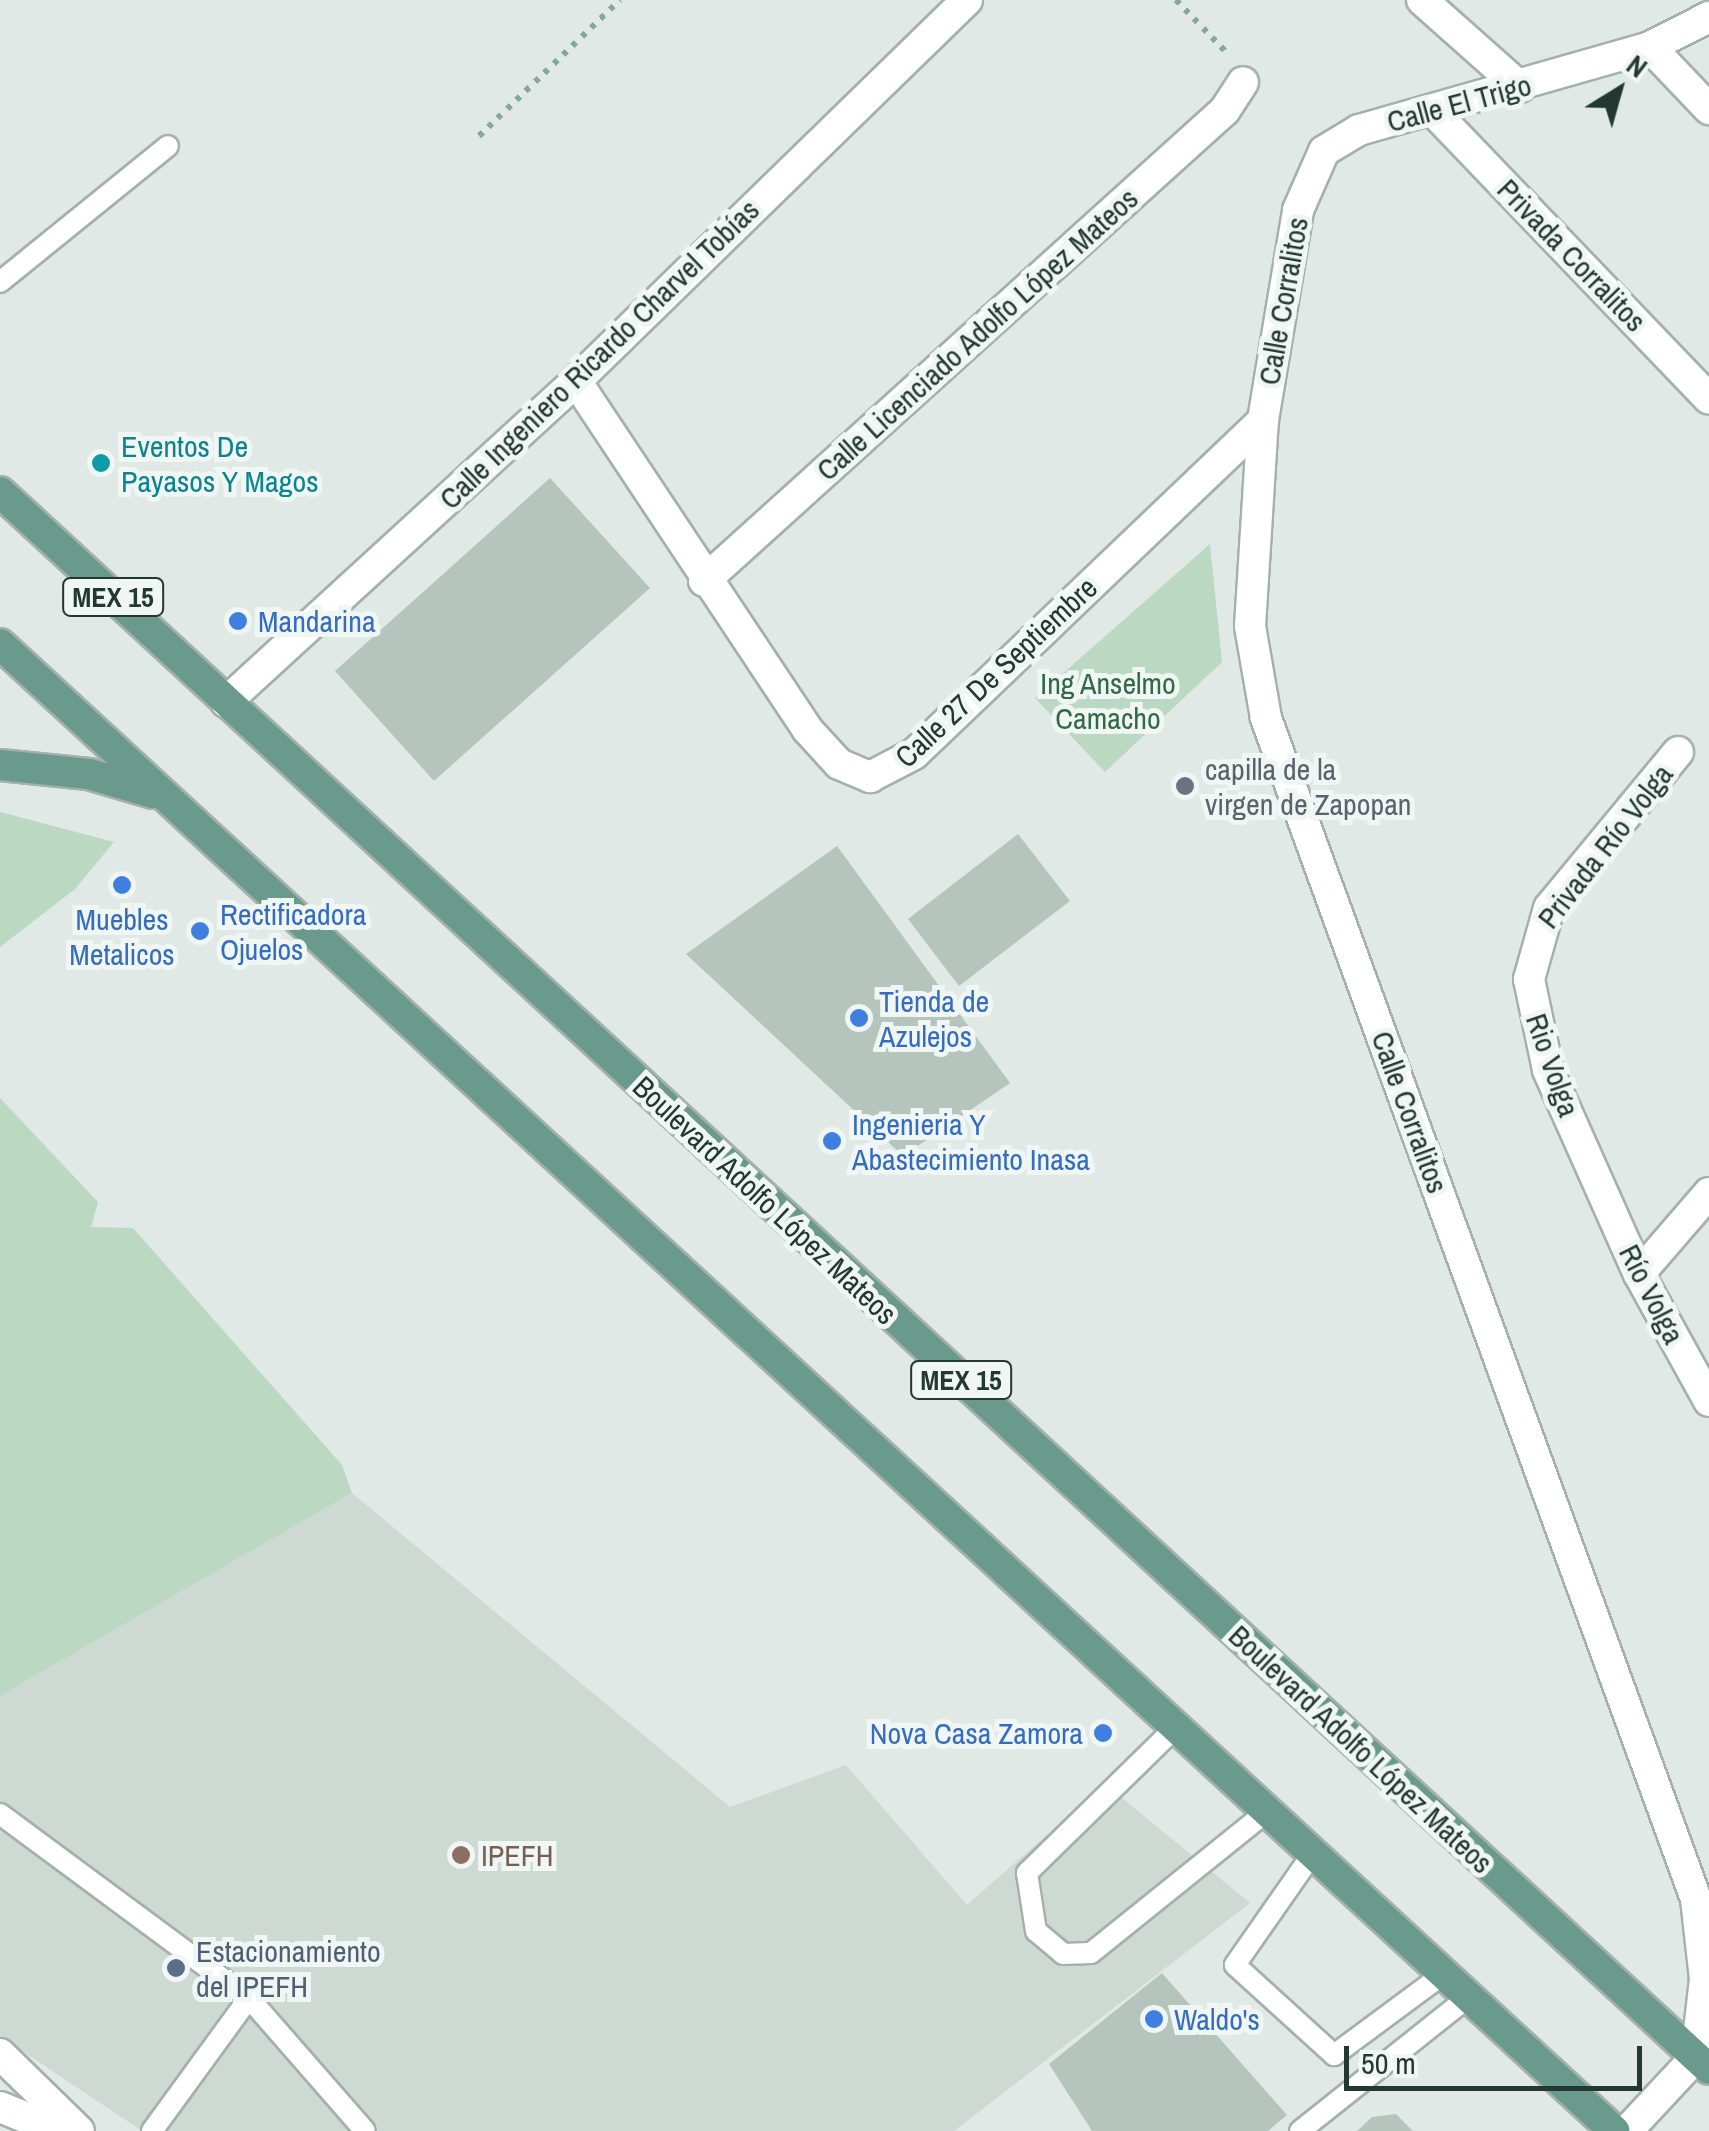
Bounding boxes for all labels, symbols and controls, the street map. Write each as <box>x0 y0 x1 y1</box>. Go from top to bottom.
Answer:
north arrow <box>1569 40 1669 140</box>
text: N <box>1619 46 1655 86</box>
street label: Calle El Trigo <box>1383 66 1535 140</box>
street label: Privada Corralitos <box>1490 171 1654 339</box>
street label: Calle Licenciado Adolfo López Mateos <box>808 180 1146 488</box>
street label: Calle Ingeniero Ricardo Charvel Tobías <box>432 191 766 517</box>
street label: Calle Corralitos <box>1251 214 1315 388</box>
place label: Eventos De Payasos Y Magos <box>121 428 319 498</box>
marker: Eventos De Payasos Y Magos <box>90 452 112 474</box>
street label: Calle 27 De Septiembre <box>888 569 1104 775</box>
road number: MEX 15 <box>61 574 166 620</box>
place label: Mandarina <box>258 603 376 639</box>
marker: Mandarina <box>227 610 249 632</box>
park label: Ing Anselmo Camacho <box>1040 665 1176 736</box>
place label: capilla de la virgen de Zapopan <box>1205 751 1412 822</box>
street label: Privada Río Volga <box>1530 757 1680 935</box>
marker: capilla de la virgen de Zapopan <box>1174 775 1196 797</box>
marker: Muebles Metalicos <box>111 874 133 896</box>
place label: Rectificadora Ojuelos <box>220 896 366 966</box>
place label: Muebles Metalicos <box>69 901 175 972</box>
marker: Rectificadora Ojuelos <box>189 920 211 942</box>
place label: Tienda de Azulejos <box>879 983 989 1054</box>
marker: Tienda de Azulejos <box>848 1007 870 1029</box>
street label: Rio Volga <box>1519 1009 1587 1121</box>
street label: Calle Corralitos <box>1364 1026 1456 1198</box>
street label: Boulevard Adolfo López Mateos <box>625 1068 905 1332</box>
place label: Ingenieria Y Abastecimiento Inasa <box>852 1106 1090 1176</box>
marker: Ingenieria Y Abastecimiento Inasa <box>821 1130 843 1152</box>
street label: Río Volga <box>1612 1238 1692 1350</box>
road number: MEX 15 <box>908 1357 1014 1403</box>
street label: Boulevard Adolfo López Mateos <box>1221 1617 1501 1881</box>
place label: Nova Casa Zamora <box>870 1715 1083 1751</box>
marker: Nova Casa Zamora <box>1092 1722 1114 1744</box>
place label: IPEFH <box>481 1837 553 1873</box>
marker: IPEFH <box>450 1844 472 1866</box>
place label: Estacionamiento del IPEFH <box>196 1933 381 2004</box>
marker: Estacionamiento del IPEFH <box>165 1957 187 1979</box>
place label: Waldo's <box>1174 2001 1260 2037</box>
marker: Waldo's <box>1143 2008 1165 2030</box>
scale bar <box>1349 2026 1646 2088</box>
text: 50 m <box>1361 2043 1416 2083</box>

